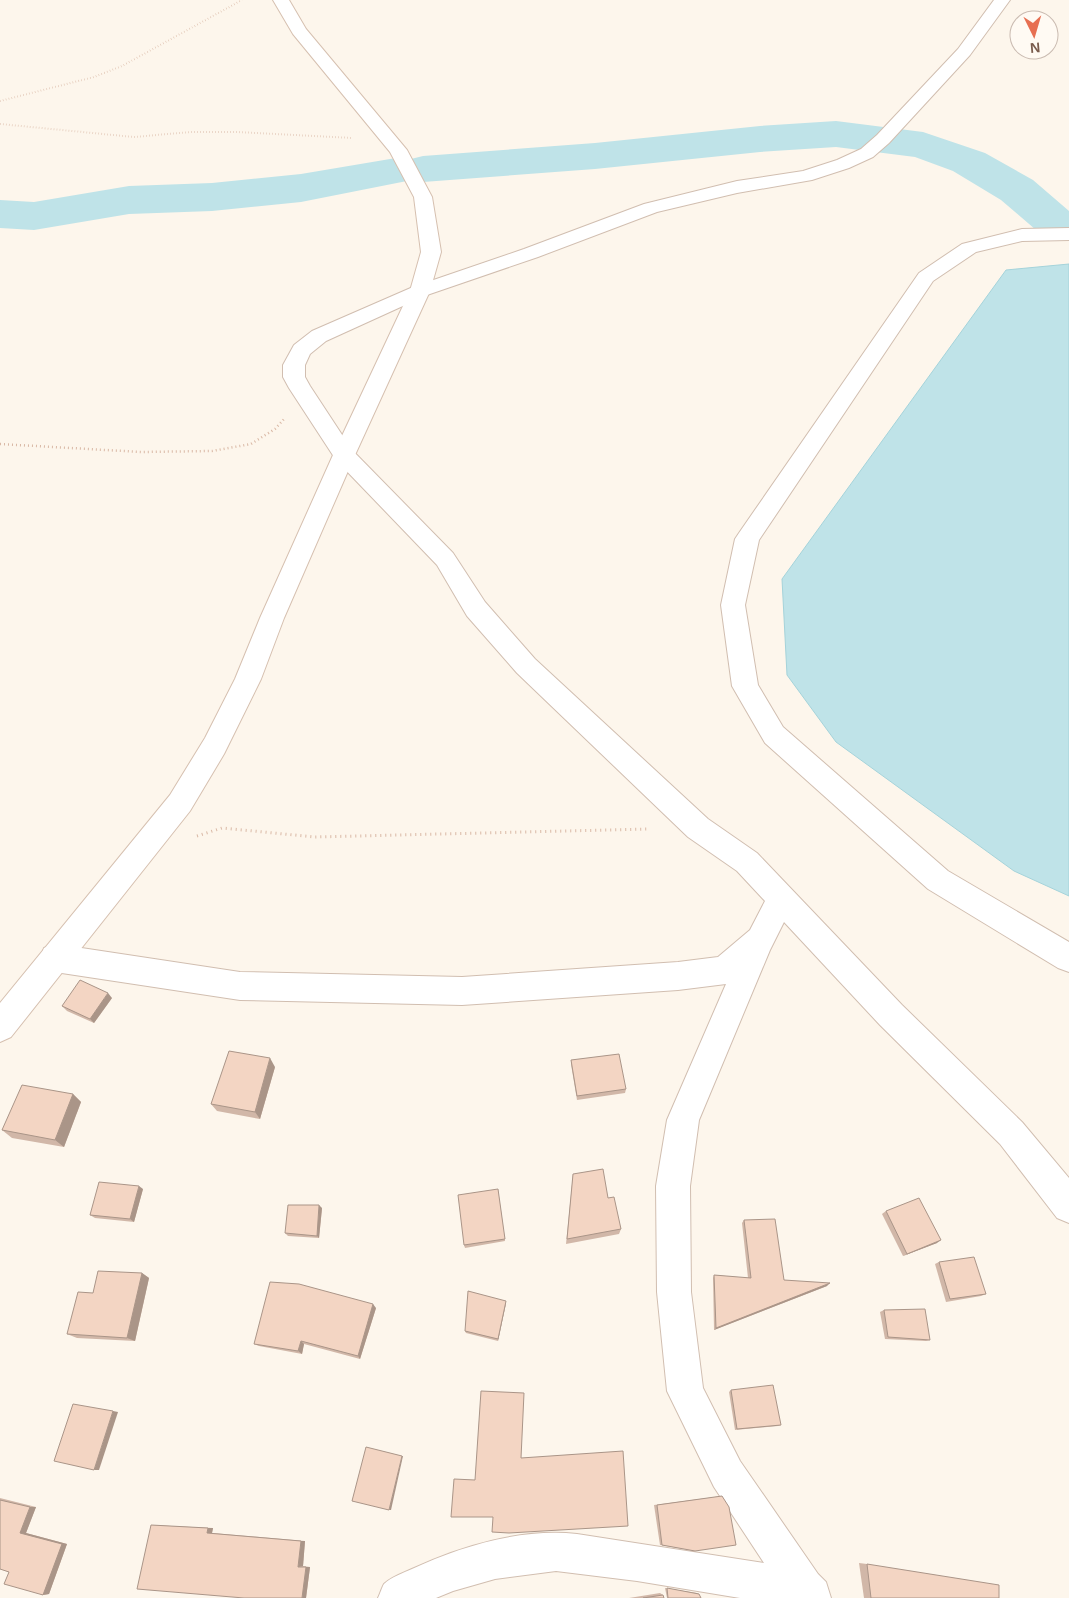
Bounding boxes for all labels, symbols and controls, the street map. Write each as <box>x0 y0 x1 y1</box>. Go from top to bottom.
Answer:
north arrow <box>1009 10 1059 60</box>
text: N <box>1029 40 1041 56</box>

